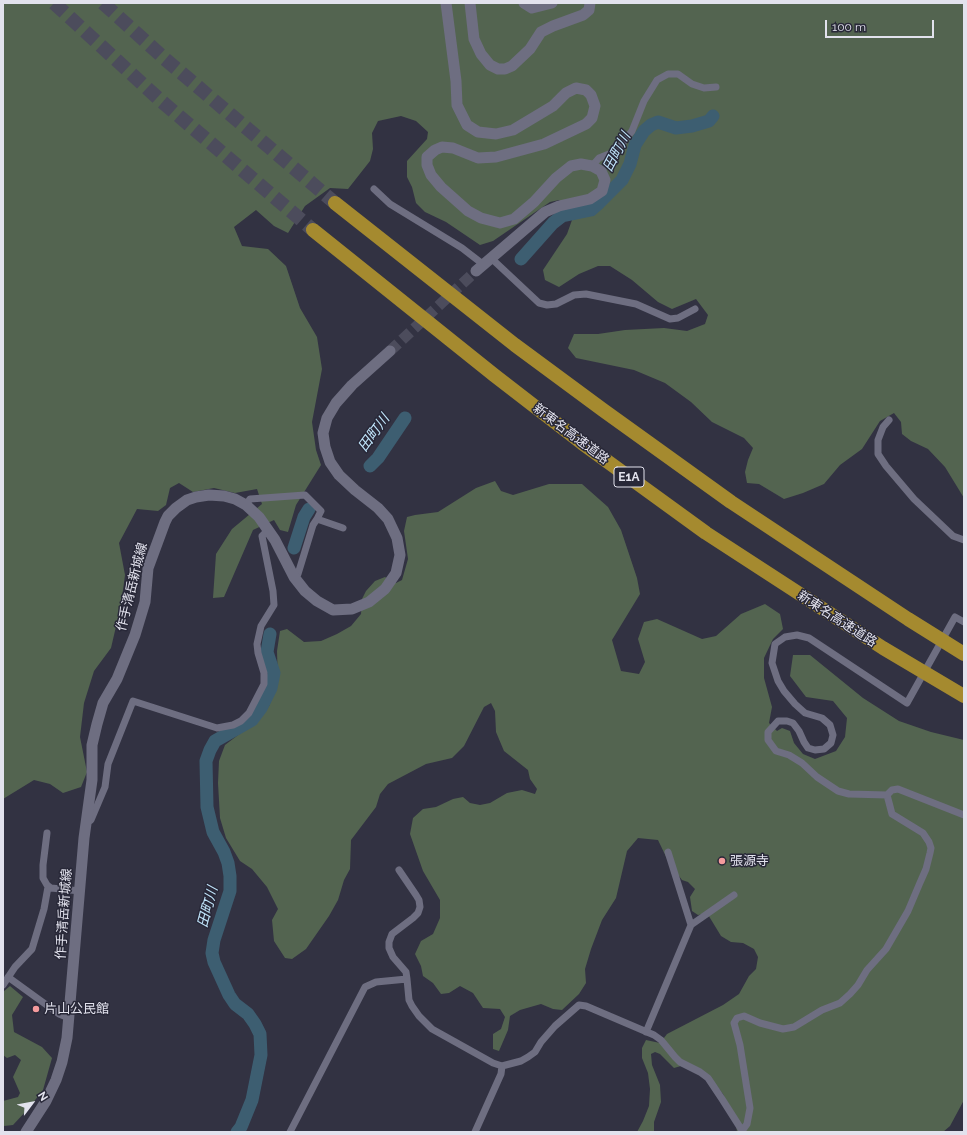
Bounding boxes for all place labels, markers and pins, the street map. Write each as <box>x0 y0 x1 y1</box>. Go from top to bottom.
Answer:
place label: 張源寺 <box>730 853 769 869</box>
marker: 張源寺 <box>717 856 727 866</box>
place label: 片山公民館 <box>44 1001 109 1017</box>
marker: 片山公民館 <box>31 1004 41 1014</box>

